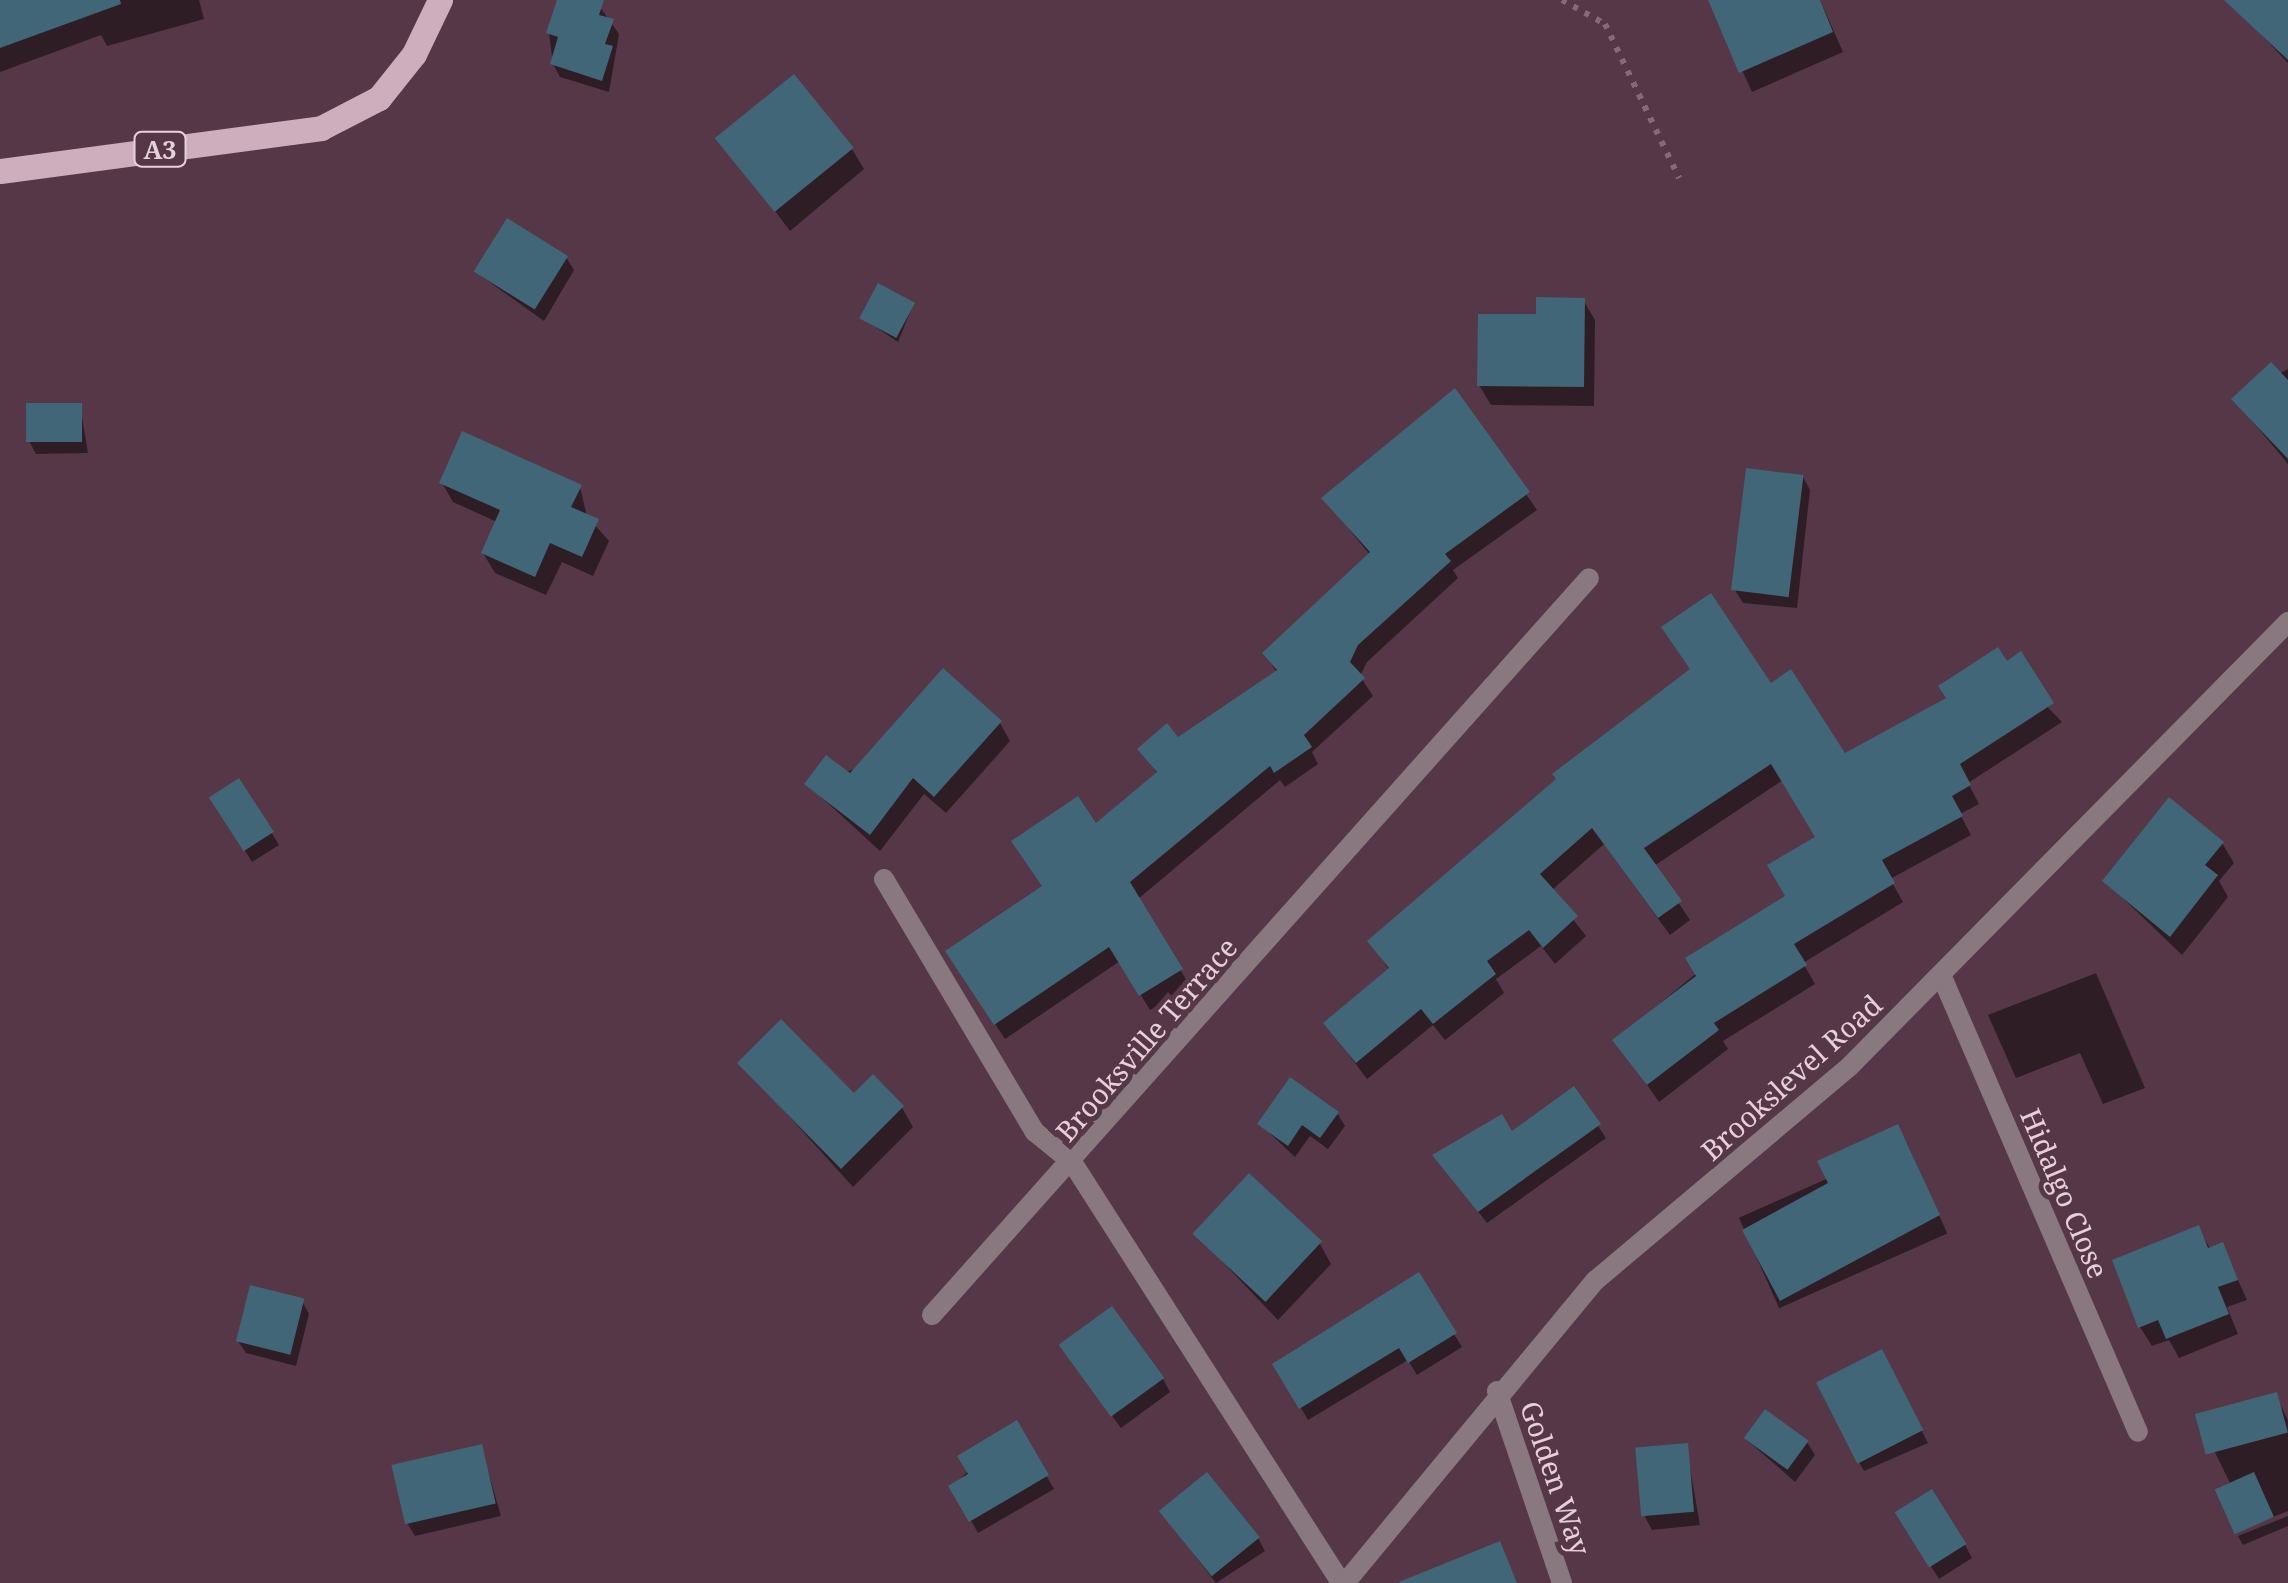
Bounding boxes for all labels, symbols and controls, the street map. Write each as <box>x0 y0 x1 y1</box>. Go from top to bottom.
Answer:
road number: A3 <box>132 129 188 169</box>
street label: Brooksville Terrace <box>1048 930 1244 1148</box>
street label: Brookslevel Road <box>1694 987 1888 1167</box>
street label: Hidalgo Close <box>2014 1103 2116 1283</box>
street label: Golden Way <box>1514 1397 1598 1559</box>

